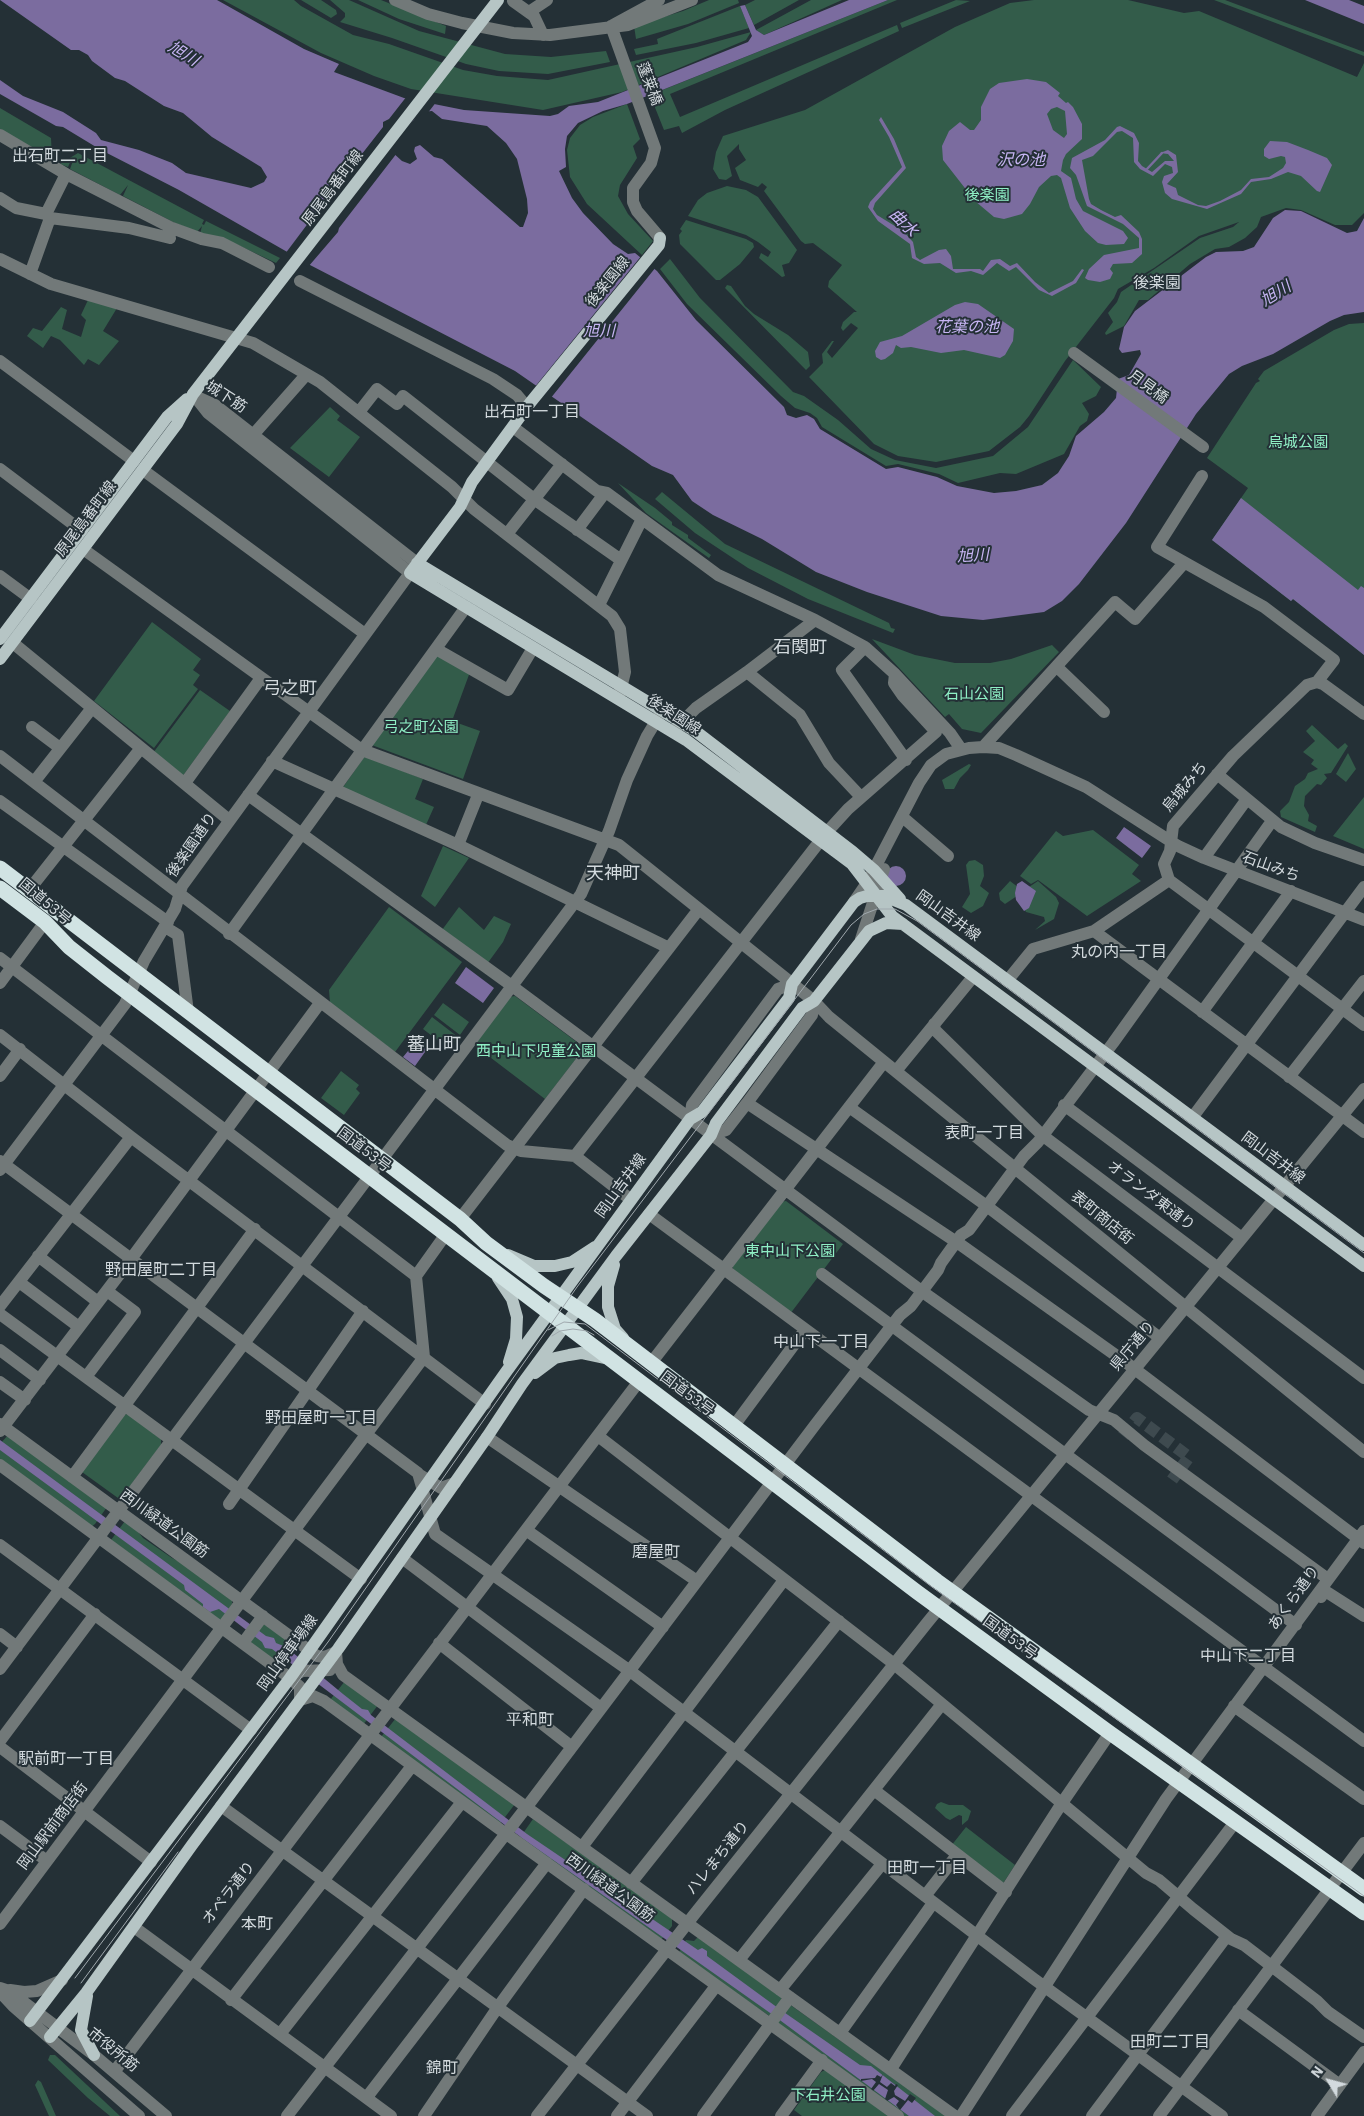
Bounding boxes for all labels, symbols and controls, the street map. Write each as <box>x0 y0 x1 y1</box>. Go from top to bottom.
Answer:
water label: 旭川 <box>164 38 202 70</box>
street label: 蓬莱橋 <box>633 60 665 108</box>
district label: 出石町二丁目 <box>12 146 108 166</box>
street label: 原尾島番町線 <box>299 147 367 229</box>
water label: 沢の池 <box>997 150 1045 170</box>
park label: 後楽園 <box>965 187 1009 205</box>
water label: 曲水 <box>885 205 921 241</box>
street label: 後楽園線 <box>582 253 634 311</box>
district label: 後楽園 <box>1133 273 1181 293</box>
water label: 旭川 <box>1257 277 1295 311</box>
water label: 花葉の池 <box>935 317 999 337</box>
water label: 旭川 <box>583 321 615 341</box>
street label: 月見橋 <box>1125 366 1171 408</box>
street label: 城下筋 <box>202 377 250 417</box>
district label: 出石町一丁目 <box>484 402 580 422</box>
park label: 烏城公園 <box>1268 434 1328 452</box>
street label: 原尾島番町線 <box>52 478 120 560</box>
water label: 旭川 <box>957 546 989 566</box>
district label: 石関町 <box>773 637 827 659</box>
district label: 弓之町 <box>263 678 317 700</box>
park label: 石山公園 <box>944 686 1004 704</box>
street label: 後楽園線 <box>644 691 704 739</box>
park label: 弓之町公園 <box>384 719 458 737</box>
street label: 烏城みち <box>1159 758 1211 816</box>
street label: 後楽園通り <box>163 809 221 881</box>
street label: 石山みち <box>1240 848 1302 886</box>
district label: 天神町 <box>586 863 640 885</box>
street label: 国道53号 <box>15 875 75 929</box>
street label: 岡山吉井線 <box>912 887 984 945</box>
district label: 丸の内一丁目 <box>1071 942 1167 962</box>
district label: 蕃山町 <box>407 1034 461 1056</box>
park label: 西中山下児童公園 <box>476 1043 596 1061</box>
district label: 表町一丁目 <box>944 1123 1024 1143</box>
street label: 国道53号 <box>333 1124 395 1176</box>
street label: 岡山吉井線 <box>1238 1128 1308 1188</box>
street label: 岡山吉井線 <box>592 1150 650 1222</box>
street label: オランダ東通り <box>1104 1157 1198 1235</box>
street label: 表町商店街 <box>1067 1187 1137 1249</box>
park label: 東中山下公園 <box>745 1243 835 1261</box>
district label: 野田屋町二丁目 <box>105 1260 217 1280</box>
street label: 県庁通り <box>1107 1317 1159 1375</box>
district label: 中山下一丁目 <box>773 1332 869 1352</box>
street label: 国道53号 <box>656 1368 718 1420</box>
district label: 野田屋町一丁目 <box>265 1408 377 1428</box>
street label: 西川緑道公園筋 <box>116 1486 212 1562</box>
district label: 磨屋町 <box>632 1542 680 1562</box>
street label: あくら通り <box>1265 1562 1323 1634</box>
street label: 岡山停車場線 <box>254 1611 322 1695</box>
street label: 国道53号 <box>979 1612 1041 1664</box>
district label: 中山下二丁目 <box>1200 1646 1296 1666</box>
district label: 平和町 <box>506 1710 554 1730</box>
district label: 駅前町一丁目 <box>18 1749 114 1769</box>
street label: 岡山駅前商店街 <box>14 1779 92 1873</box>
street label: ハレまち通り <box>683 1817 753 1899</box>
street label: 西川緑道公園筋 <box>562 1850 658 1926</box>
street label: オペラ通り <box>199 1858 259 1928</box>
district label: 田町一丁目 <box>887 1858 967 1878</box>
district label: 本町 <box>241 1914 273 1934</box>
street label: 市役所筋 <box>84 2024 142 2076</box>
district label: 田町二丁目 <box>1130 2032 1210 2052</box>
north arrow <box>1304 2056 1354 2106</box>
district label: 錦町 <box>426 2058 458 2078</box>
text: N <box>1307 2063 1327 2081</box>
park label: 下石井公園 <box>791 2087 865 2105</box>

